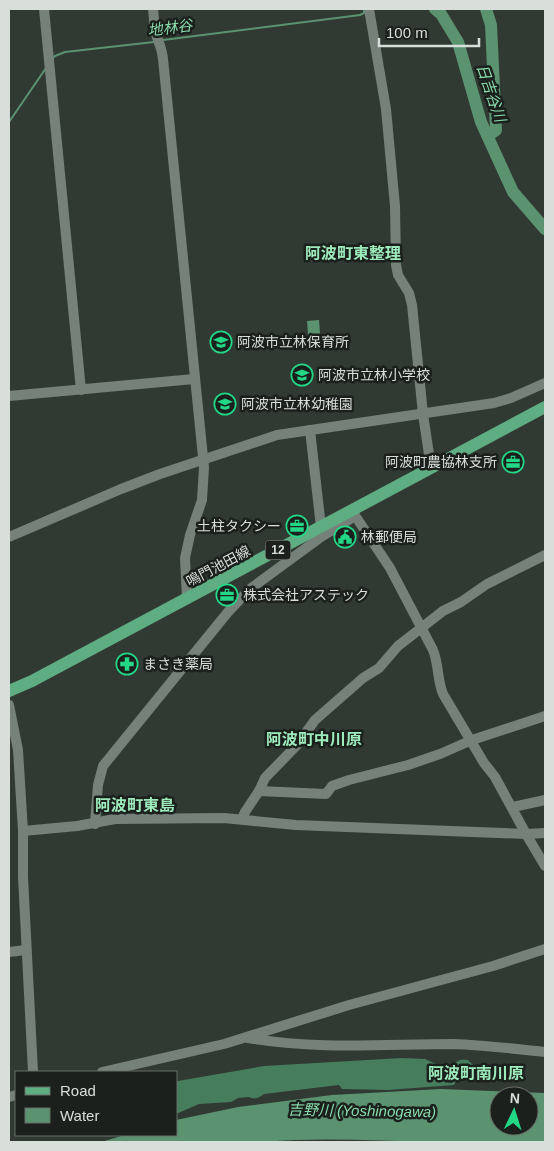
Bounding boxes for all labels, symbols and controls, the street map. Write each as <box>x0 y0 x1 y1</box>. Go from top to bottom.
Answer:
scale bar <box>379 15 479 47</box>
water label: 地林谷 <box>147 16 195 39</box>
text: 100 m <box>386 24 428 41</box>
water label: 日吉谷川 <box>474 62 510 126</box>
district label: 阿波町東整理 <box>305 245 401 262</box>
school or university icon: 阿波市立林保育所 <box>209 330 233 354</box>
place label: 阿波市立林保育所 <box>237 334 349 350</box>
school or university icon: 阿波市立林小学校 <box>290 363 314 387</box>
place label: 阿波市立林小学校 <box>318 367 430 383</box>
school or university icon: 阿波市立林幼稚園 <box>213 392 237 416</box>
place label: 阿波市立林幼稚園 <box>241 396 353 412</box>
office icon: 阿波町農協林支所 <box>501 450 525 474</box>
place label: 阿波町農協林支所 <box>385 454 497 470</box>
office icon: 土柱タクシー <box>285 514 309 538</box>
place label: 土柱タクシー <box>197 518 281 534</box>
public building icon: 林郵便局 <box>333 525 357 549</box>
place label: 林郵便局 <box>361 529 417 545</box>
road number: 12 <box>266 540 290 560</box>
street label: 鳴門池田線 <box>183 543 253 589</box>
office icon: 株式会社アステック <box>215 583 239 607</box>
place label: 株式会社アステック <box>243 587 369 603</box>
pharmacy icon: まさき薬局 <box>115 652 139 676</box>
place label: まさき薬局 <box>143 656 213 672</box>
district label: 阿波町中川原 <box>266 731 362 748</box>
district label: 阿波町東島 <box>95 797 175 814</box>
district label: 阿波町南川原 <box>428 1065 524 1082</box>
legend <box>15 1071 178 1136</box>
text: Road <box>60 1082 96 1099</box>
north arrow <box>489 1086 539 1136</box>
text: N <box>509 1090 521 1106</box>
water label: 吉野川 (Yoshinogawa) <box>288 1101 436 1120</box>
text: Water <box>60 1107 99 1124</box>

